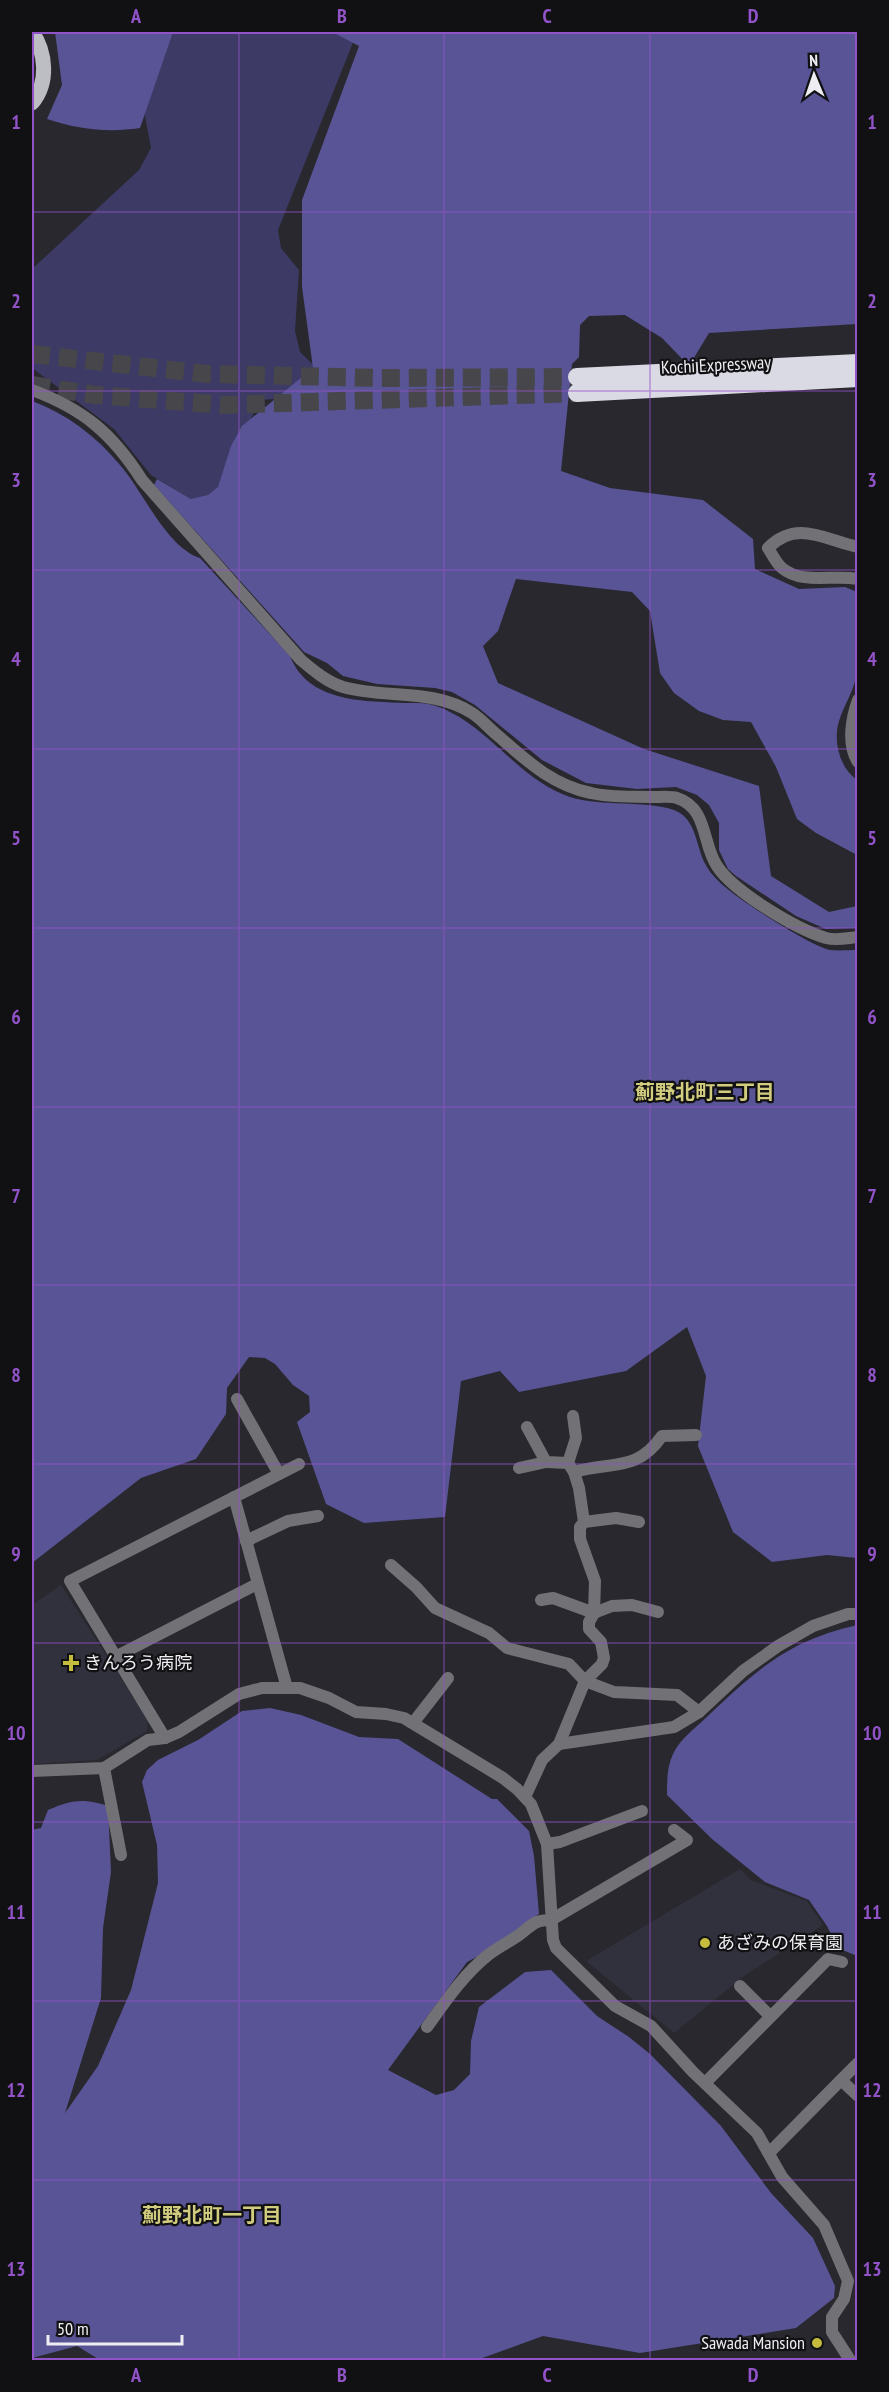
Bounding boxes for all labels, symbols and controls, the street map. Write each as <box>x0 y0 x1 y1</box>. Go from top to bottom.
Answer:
text: A <box>130 3 142 29</box>
text: B <box>337 3 347 29</box>
text: C <box>542 3 552 29</box>
text: D <box>748 3 759 29</box>
north arrow <box>784 45 844 105</box>
text: N <box>809 50 818 70</box>
text: 1 <box>11 109 21 135</box>
text: 1 <box>867 109 877 135</box>
text: 2 <box>11 288 21 314</box>
text: 2 <box>867 288 877 314</box>
street label: Kochi Expressway <box>660 350 772 379</box>
text: 3 <box>11 467 21 493</box>
text: 3 <box>867 467 877 493</box>
text: 4 <box>11 646 21 672</box>
text: 4 <box>867 646 877 672</box>
text: 5 <box>11 825 21 851</box>
text: 5 <box>867 825 877 851</box>
text: 6 <box>11 1004 21 1030</box>
text: 6 <box>867 1004 877 1030</box>
district label: 薊野北町三丁目 <box>635 1079 775 1105</box>
text: 7 <box>11 1183 21 1209</box>
text: 7 <box>867 1183 877 1209</box>
text: 8 <box>11 1362 21 1388</box>
text: 8 <box>867 1362 877 1388</box>
text: 9 <box>11 1541 21 1567</box>
text: 9 <box>867 1541 877 1567</box>
place label: きんろう病院 <box>84 1651 192 1674</box>
marker: きんろう病院 <box>62 1654 80 1672</box>
text: 10 <box>6 1720 26 1746</box>
text: 10 <box>862 1720 882 1746</box>
text: 11 <box>6 1899 26 1925</box>
text: 11 <box>862 1899 882 1925</box>
place label: あざみの保育園 <box>717 1931 843 1954</box>
marker: あざみの保育園 <box>698 1936 712 1950</box>
text: 12 <box>6 2077 26 2103</box>
text: 12 <box>862 2077 882 2103</box>
district label: 薊野北町一丁目 <box>142 2202 282 2228</box>
text: 13 <box>6 2256 26 2282</box>
text: 13 <box>862 2256 882 2282</box>
scale bar <box>48 2308 182 2346</box>
text: 50 m <box>57 2317 89 2340</box>
place label: Sawada Mansion <box>701 2331 805 2354</box>
marker: Sawada Mansion <box>810 2336 824 2350</box>
text: A <box>130 2362 142 2388</box>
text: B <box>337 2362 347 2388</box>
text: C <box>542 2362 552 2388</box>
text: D <box>748 2362 759 2388</box>

